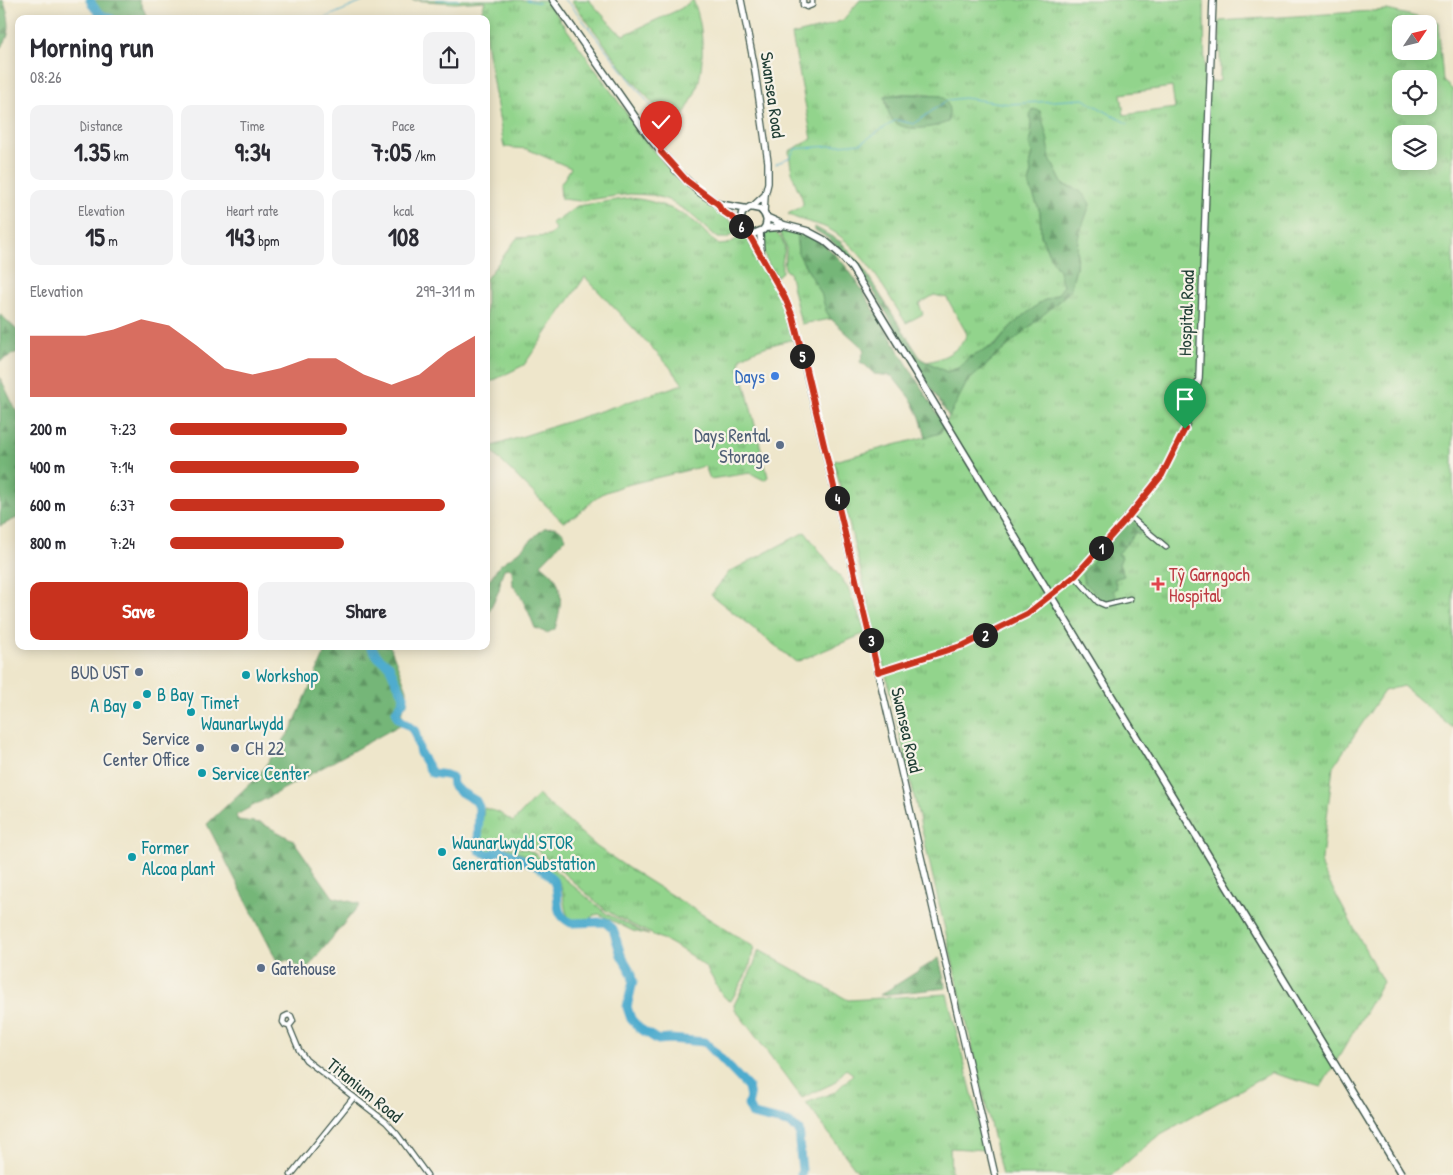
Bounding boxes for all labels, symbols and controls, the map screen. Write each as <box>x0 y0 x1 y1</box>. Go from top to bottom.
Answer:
north arrow <box>1392 15 1438 60</box>
map controls <box>1392 15 1437 170</box>
text: Morning run <box>30 28 154 66</box>
button: share <box>423 32 475 84</box>
street label: Swansea Road <box>755 50 791 140</box>
text: 08:26 <box>30 66 62 88</box>
button: locate <box>1392 70 1437 115</box>
pin <box>640 101 682 152</box>
icon: check <box>647 108 675 136</box>
text: Distance <box>80 116 123 135</box>
text: Time <box>240 116 265 135</box>
text: Pace <box>392 116 415 135</box>
button: layers <box>1392 125 1437 170</box>
text: 1.35 <box>74 135 110 169</box>
text: 9:34 <box>235 135 270 169</box>
text: 7:05 <box>371 135 411 169</box>
text: km <box>110 146 129 165</box>
text: /km <box>411 146 436 165</box>
text: Elevation <box>78 201 125 220</box>
text: Heart rate <box>226 201 279 220</box>
text: kcal <box>393 201 414 220</box>
pin: 6 <box>728 214 754 238</box>
text: 6 <box>739 217 744 236</box>
text: 15 <box>85 220 105 254</box>
text: 143 <box>225 220 255 254</box>
text: 108 <box>388 220 419 254</box>
text: m <box>105 231 118 250</box>
text: bpm <box>255 231 280 250</box>
street label: Hospital Road <box>1172 270 1200 356</box>
text: Elevation <box>30 280 83 302</box>
text: 299–311 m <box>416 280 475 302</box>
pin: 5 <box>790 344 814 368</box>
text: 5 <box>800 347 805 366</box>
place label: Days <box>735 364 765 389</box>
marker: Days <box>769 370 781 382</box>
pin <box>1164 378 1206 429</box>
icon: arrive <box>1171 385 1199 413</box>
text: 200 m <box>30 418 66 440</box>
text: 7:23 <box>110 418 136 440</box>
place label: Days Rental Storage <box>694 423 770 469</box>
marker: Days Rental Storage <box>774 439 786 451</box>
text: 400 m <box>30 456 65 478</box>
text: 7:14 <box>110 456 133 478</box>
pin: 4 <box>824 486 850 510</box>
text: 4 <box>835 489 840 508</box>
text: 600 m <box>30 494 65 516</box>
text: 6:37 <box>110 494 135 516</box>
text: 800 m <box>30 532 66 554</box>
text: 7:24 <box>110 532 135 554</box>
pin: 1 <box>1088 536 1114 560</box>
text: 1 <box>1099 539 1104 558</box>
place label: Tŷ Garngoch Hospital <box>1169 562 1250 608</box>
marker: Tŷ Garngoch Hospital <box>1151 577 1165 591</box>
button: Save <box>30 582 248 640</box>
button: Share <box>258 582 475 640</box>
pin: 2 <box>972 622 998 648</box>
text: 2 <box>982 626 989 645</box>
pin: 3 <box>858 628 884 652</box>
text: 3 <box>868 631 875 650</box>
place label: BUD UST <box>71 660 130 685</box>
place label: Workshop <box>256 663 318 688</box>
marker: BUD UST <box>133 666 145 678</box>
marker: Workshop <box>240 669 252 681</box>
place label: B Bay <box>157 682 194 707</box>
street label: Swansea Road <box>885 685 929 775</box>
marker: B Bay <box>141 688 153 700</box>
place label: Timet Waunarlwydd <box>201 690 283 736</box>
place label: A Bay <box>90 693 127 718</box>
marker: A Bay <box>131 699 143 711</box>
marker: Timet Waunarlwydd <box>185 706 197 718</box>
place label: Service Center Office <box>103 726 190 772</box>
place label: CH 22 <box>245 736 285 761</box>
marker: Service Center Office <box>194 742 206 754</box>
marker: CH 22 <box>229 742 241 754</box>
place label: Service Center <box>212 761 309 786</box>
marker: Service Center <box>196 767 208 779</box>
place label: Waunarlwydd STOR Generation Substation <box>452 830 596 876</box>
place label: Former Alcoa plant <box>141 835 216 881</box>
marker: Waunarlwydd STOR Generation Substation <box>436 846 448 858</box>
marker: Former Alcoa plant <box>126 851 138 863</box>
place label: Gatehouse <box>271 956 336 981</box>
marker: Gatehouse <box>255 962 267 974</box>
street label: Titanium Road <box>322 1052 408 1128</box>

